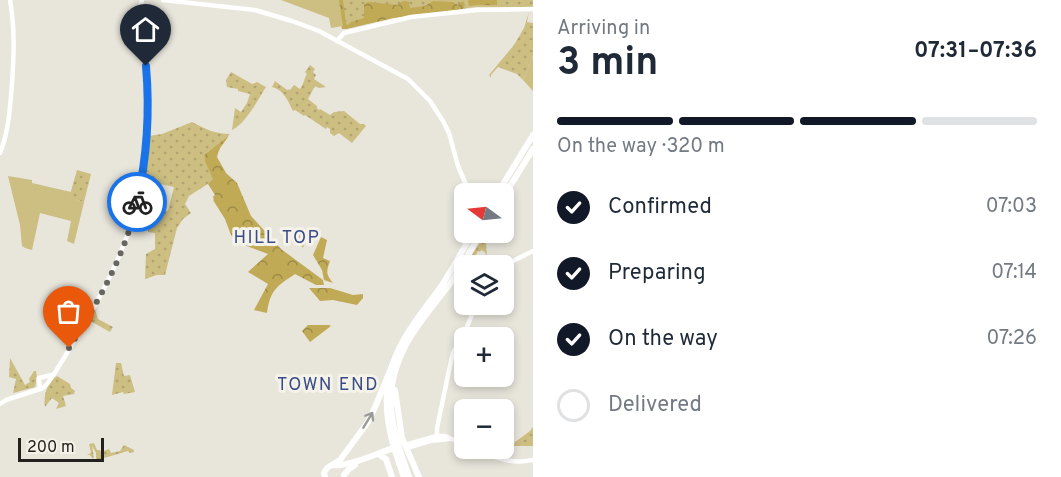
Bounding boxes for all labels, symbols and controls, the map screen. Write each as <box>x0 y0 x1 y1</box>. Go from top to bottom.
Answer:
pin <box>120 4 171 66</box>
icon: home <box>129 13 162 46</box>
text: Arriving in <box>557 16 650 42</box>
text: 07:31–07:36 <box>914 38 1037 65</box>
text: 3 min <box>557 40 658 89</box>
text: On the way · 320 m <box>557 134 725 160</box>
courier <box>107 172 167 232</box>
north arrow <box>454 183 514 243</box>
map controls <box>454 183 514 459</box>
icon: bike <box>121 186 154 219</box>
icon: check <box>557 191 590 224</box>
text: Confirmed <box>608 194 712 221</box>
text: 07:03 <box>986 194 1037 220</box>
district label: HILL TOP <box>234 227 320 250</box>
button: layers <box>454 255 514 315</box>
icon: check <box>557 257 590 290</box>
text: Preparing <box>608 260 706 287</box>
text: 07:14 <box>991 260 1037 286</box>
pin <box>43 286 94 348</box>
icon: bag <box>52 295 85 328</box>
icon: check <box>557 323 590 356</box>
text: On the way <box>608 326 718 353</box>
text: 07:26 <box>986 326 1037 352</box>
button: + <box>454 327 514 387</box>
district label: TOWN END <box>277 374 379 397</box>
text: Delivered <box>608 392 702 419</box>
button: − <box>454 399 514 459</box>
one-way arrow <box>363 412 375 429</box>
scale bar <box>18 435 104 462</box>
text: 200 m <box>27 438 75 458</box>

